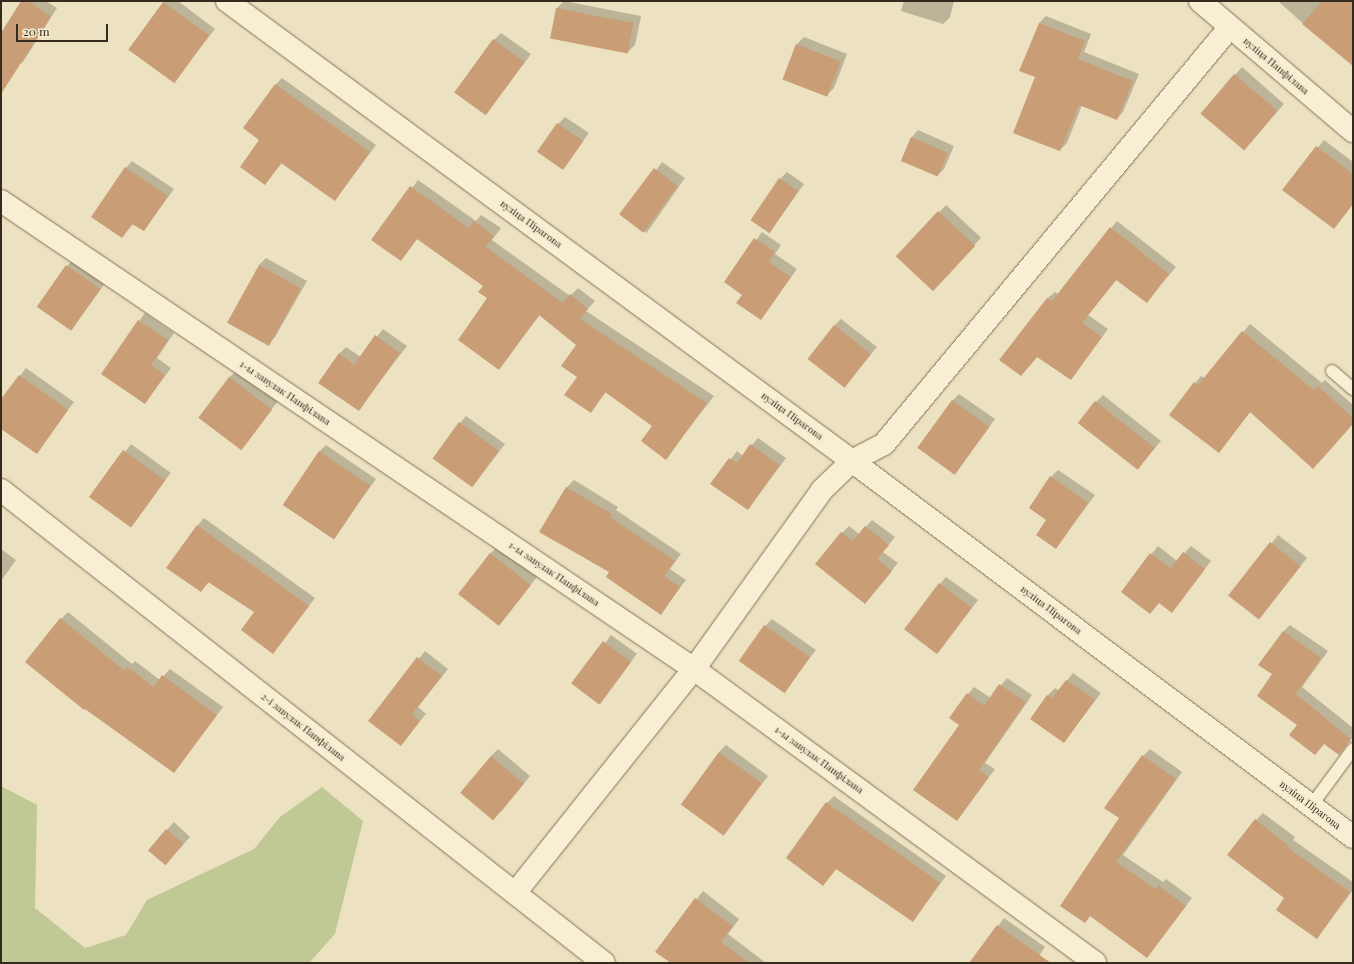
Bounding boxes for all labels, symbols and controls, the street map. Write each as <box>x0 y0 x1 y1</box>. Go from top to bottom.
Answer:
scale bar <box>18 16 110 42</box>
text: 20 m <box>23 23 50 39</box>
street label: вуліца Панфілава <box>1241 35 1311 97</box>
street label: вуліца Пірагова <box>498 198 564 250</box>
street label: 1-ы завулак Панфілава <box>237 358 333 428</box>
street label: вуліца Пірагова <box>759 390 825 442</box>
street label: 1-ы завулак Панфілава <box>506 539 602 609</box>
street label: вуліца Пірагова <box>1018 583 1084 637</box>
street label: 2-і завулак Панфілава <box>258 690 348 764</box>
street label: 1-ы завулак Панфілава <box>772 724 866 796</box>
street label: вуліца Пірагова <box>1277 778 1343 832</box>

